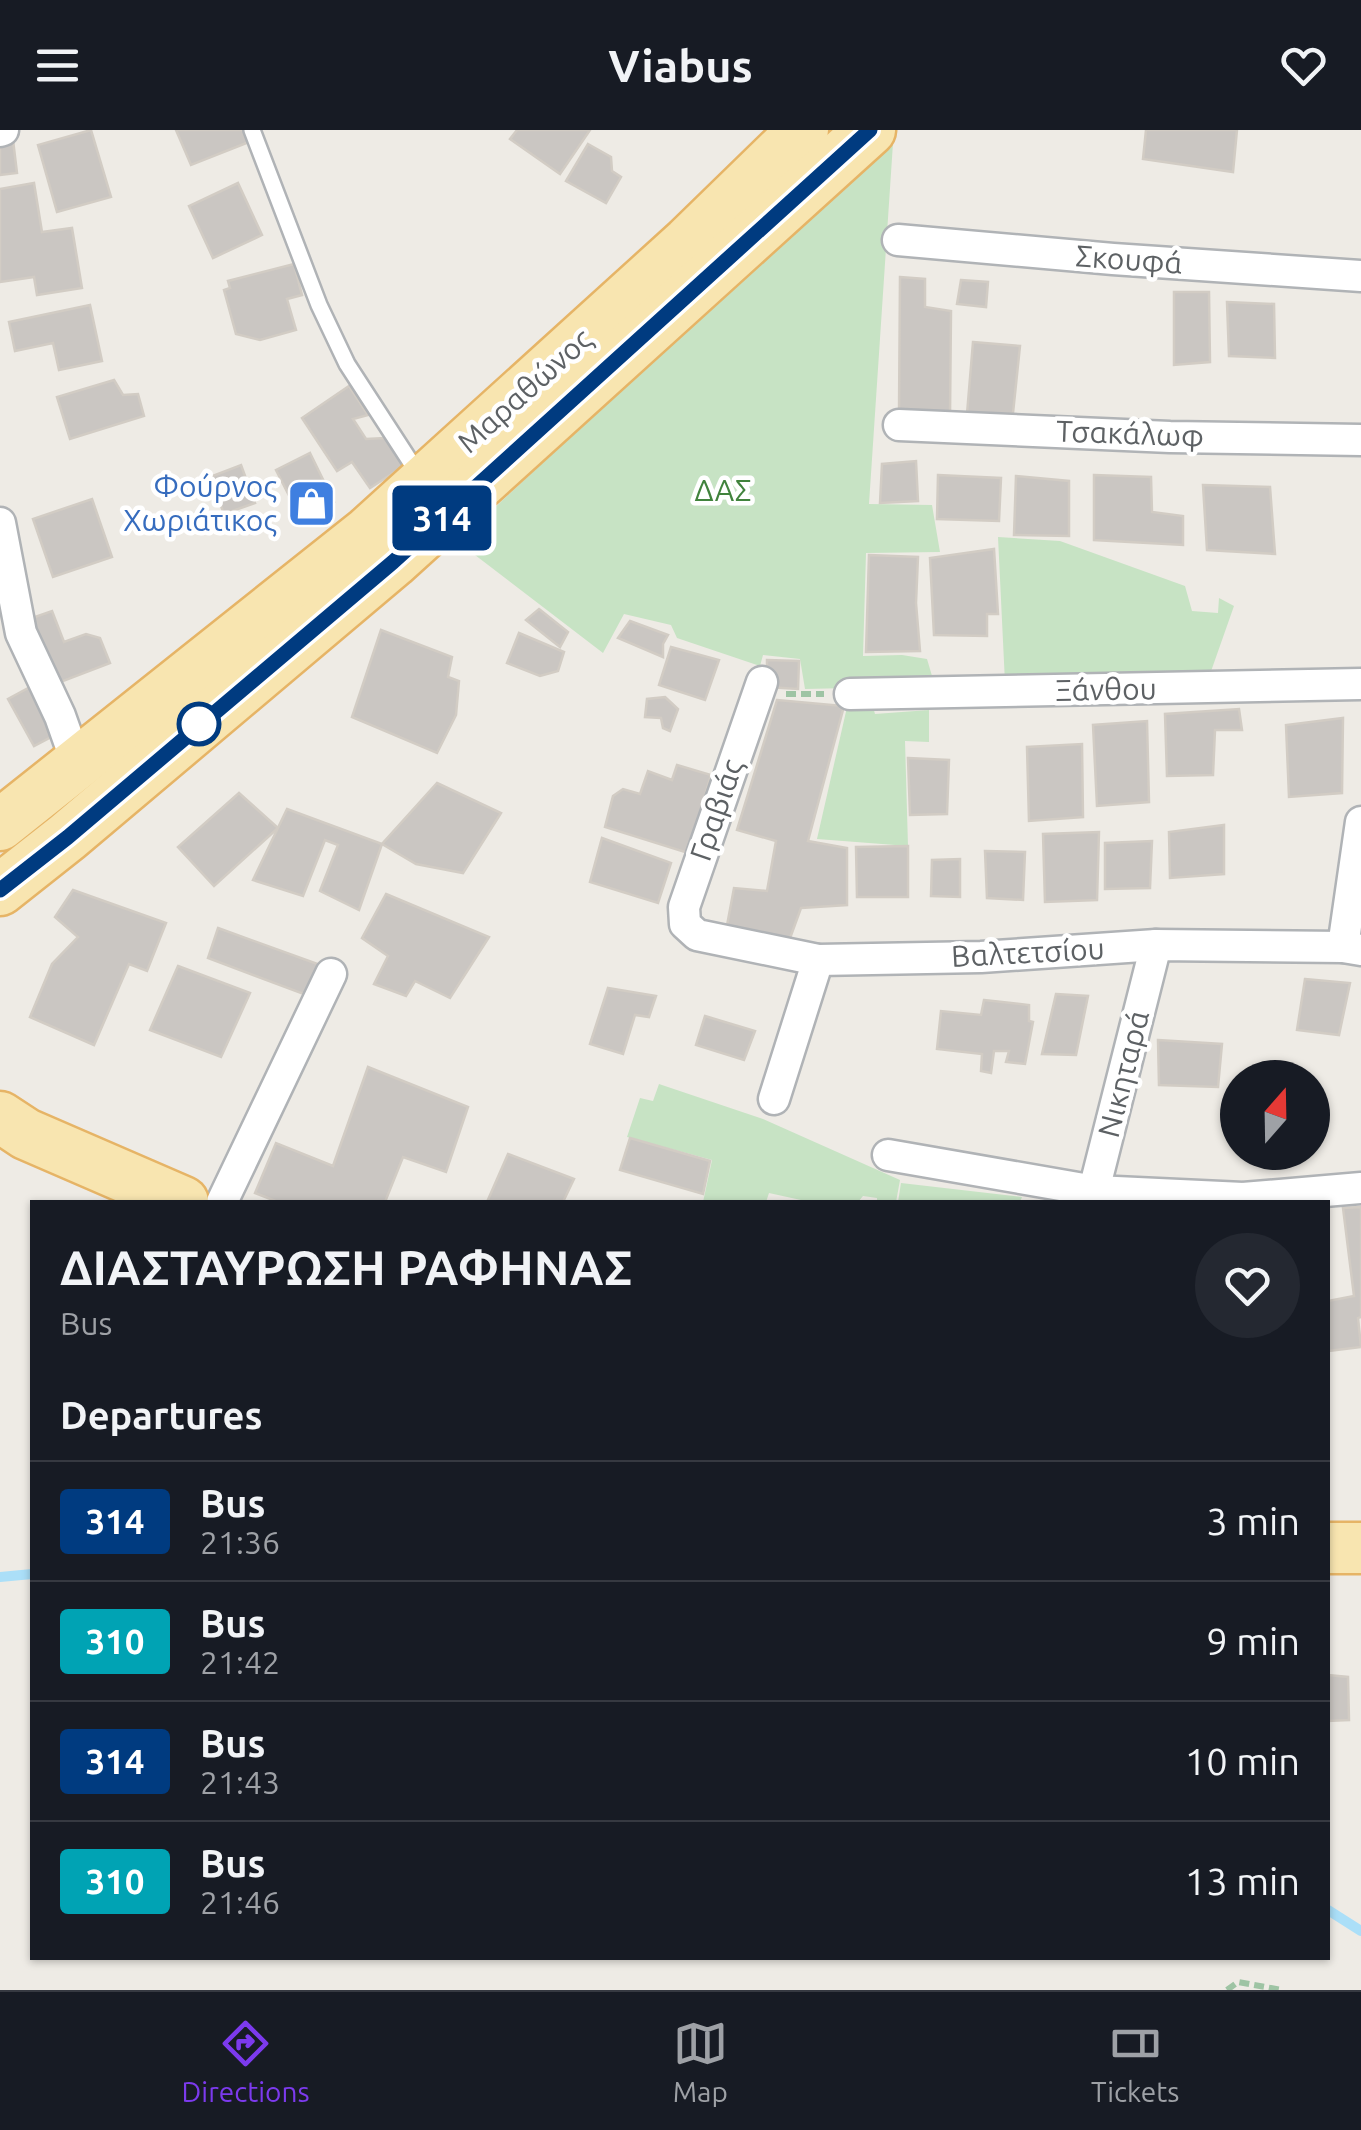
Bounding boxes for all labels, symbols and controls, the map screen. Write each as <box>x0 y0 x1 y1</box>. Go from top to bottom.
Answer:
icon: menu <box>30 38 85 93</box>
icon: heart <box>1276 38 1331 93</box>
text: Viabus <box>608 40 753 91</box>
street label: Σκουφά <box>1074 238 1184 280</box>
street label: Μαραθώνος <box>450 321 599 459</box>
street label: Τσακάλωφ <box>1056 413 1205 453</box>
place label: Φούρνος Χωριάτικος <box>123 469 277 537</box>
park label: ΔΑΣ <box>695 473 751 507</box>
shop icon: Φούρνος Χωριάτικος <box>286 478 338 530</box>
line badge: 314 <box>384 486 500 550</box>
text: 314 <box>412 498 472 538</box>
street label: Ξάνθου <box>1055 671 1157 707</box>
unlabelled marker <box>178 703 220 745</box>
street label: Γραβιάς <box>683 754 749 865</box>
street label: Βαλτετσίου <box>950 931 1106 973</box>
street label: Νικηταρά <box>1091 1007 1155 1141</box>
north arrow <box>1220 1060 1330 1170</box>
map controls <box>1220 1060 1330 1170</box>
button: heart <box>1195 1233 1300 1338</box>
text: ΔΙΑΣΤΑΥΡΩΣΗ ΡΑΦΗΝΑΣ <box>60 1240 632 1294</box>
text: Bus <box>60 1305 112 1341</box>
text: Departures <box>60 1394 262 1436</box>
text: Bus <box>200 1482 265 1524</box>
text: 3 min <box>1206 1500 1300 1542</box>
text: 314 <box>85 1501 145 1541</box>
text: 21:36 <box>200 1524 280 1560</box>
text: Bus <box>200 1602 265 1644</box>
text: 9 min <box>1206 1620 1300 1662</box>
text: 310 <box>85 1621 145 1661</box>
text: 21:42 <box>200 1644 280 1680</box>
text: Bus <box>200 1722 265 1764</box>
text: 10 min <box>1185 1740 1300 1782</box>
text: 314 <box>85 1741 145 1781</box>
text: 21:43 <box>200 1764 280 1800</box>
text: Bus <box>200 1842 265 1884</box>
text: 13 min <box>1185 1860 1300 1902</box>
text: 310 <box>85 1861 145 1901</box>
text: 21:46 <box>200 1884 280 1920</box>
tab: Directions <box>182 2016 310 2107</box>
tab: Map <box>673 2016 728 2107</box>
tab: Tickets <box>1091 2016 1179 2107</box>

